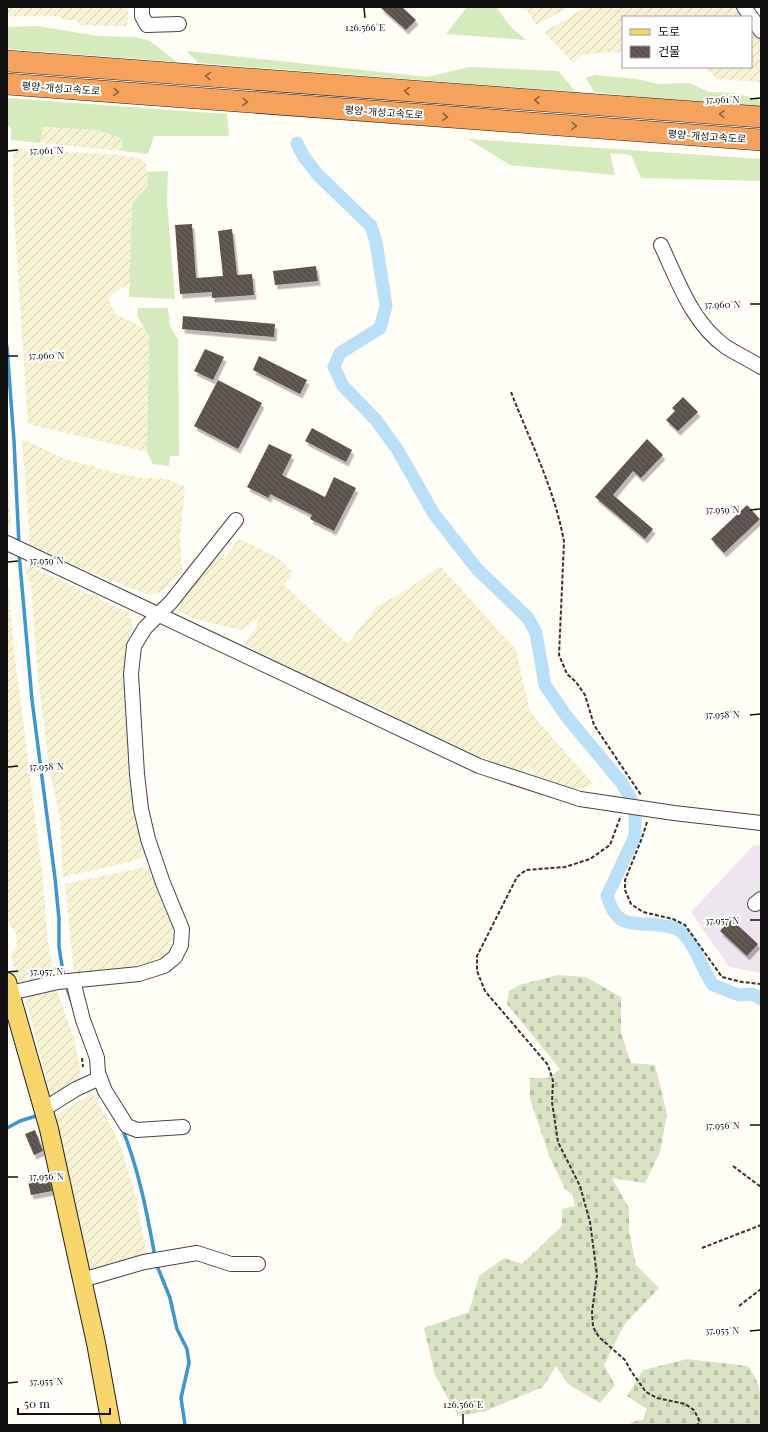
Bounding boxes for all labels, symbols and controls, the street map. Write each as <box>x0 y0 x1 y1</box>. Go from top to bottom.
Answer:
legend <box>622 16 752 68</box>
text: 126.566°E <box>345 20 385 34</box>
text: 도로 <box>658 23 680 39</box>
text: 건물 <box>658 43 680 59</box>
one-way arrow <box>205 71 211 80</box>
street label: 평양-개성고속도로 <box>21 78 101 98</box>
one-way arrow <box>404 86 410 95</box>
one-way arrow <box>113 87 119 96</box>
text: 37.961°N <box>705 92 739 106</box>
one-way arrow <box>534 96 540 105</box>
one-way arrow <box>242 97 248 106</box>
street label: 평양-개성고속도로 <box>344 102 424 122</box>
one-way arrow <box>719 110 725 119</box>
one-way arrow <box>442 112 448 121</box>
one-way arrow <box>571 122 577 131</box>
street label: 평양-개성고속도로 <box>667 126 747 146</box>
text: 37.961°N <box>29 143 63 157</box>
text: 37.960°N <box>703 297 741 311</box>
text: 37.960°N <box>27 348 65 362</box>
text: 37.959°N <box>704 502 740 516</box>
text: 37.959°N <box>28 553 64 567</box>
text: 37.958°N <box>704 707 740 721</box>
text: 37.958°N <box>28 759 64 773</box>
text: 37.957°N <box>705 913 739 927</box>
text: 37.957°N <box>29 964 63 978</box>
text: 37.956°N <box>704 1118 740 1132</box>
text: 37.956°N <box>28 1169 64 1183</box>
text: 37.955°N <box>705 1323 739 1337</box>
text: 37.955°N <box>29 1374 63 1388</box>
scale bar <box>18 1390 110 1416</box>
text: 50 m <box>24 1395 50 1411</box>
text: 126.566°E <box>443 1397 483 1411</box>

